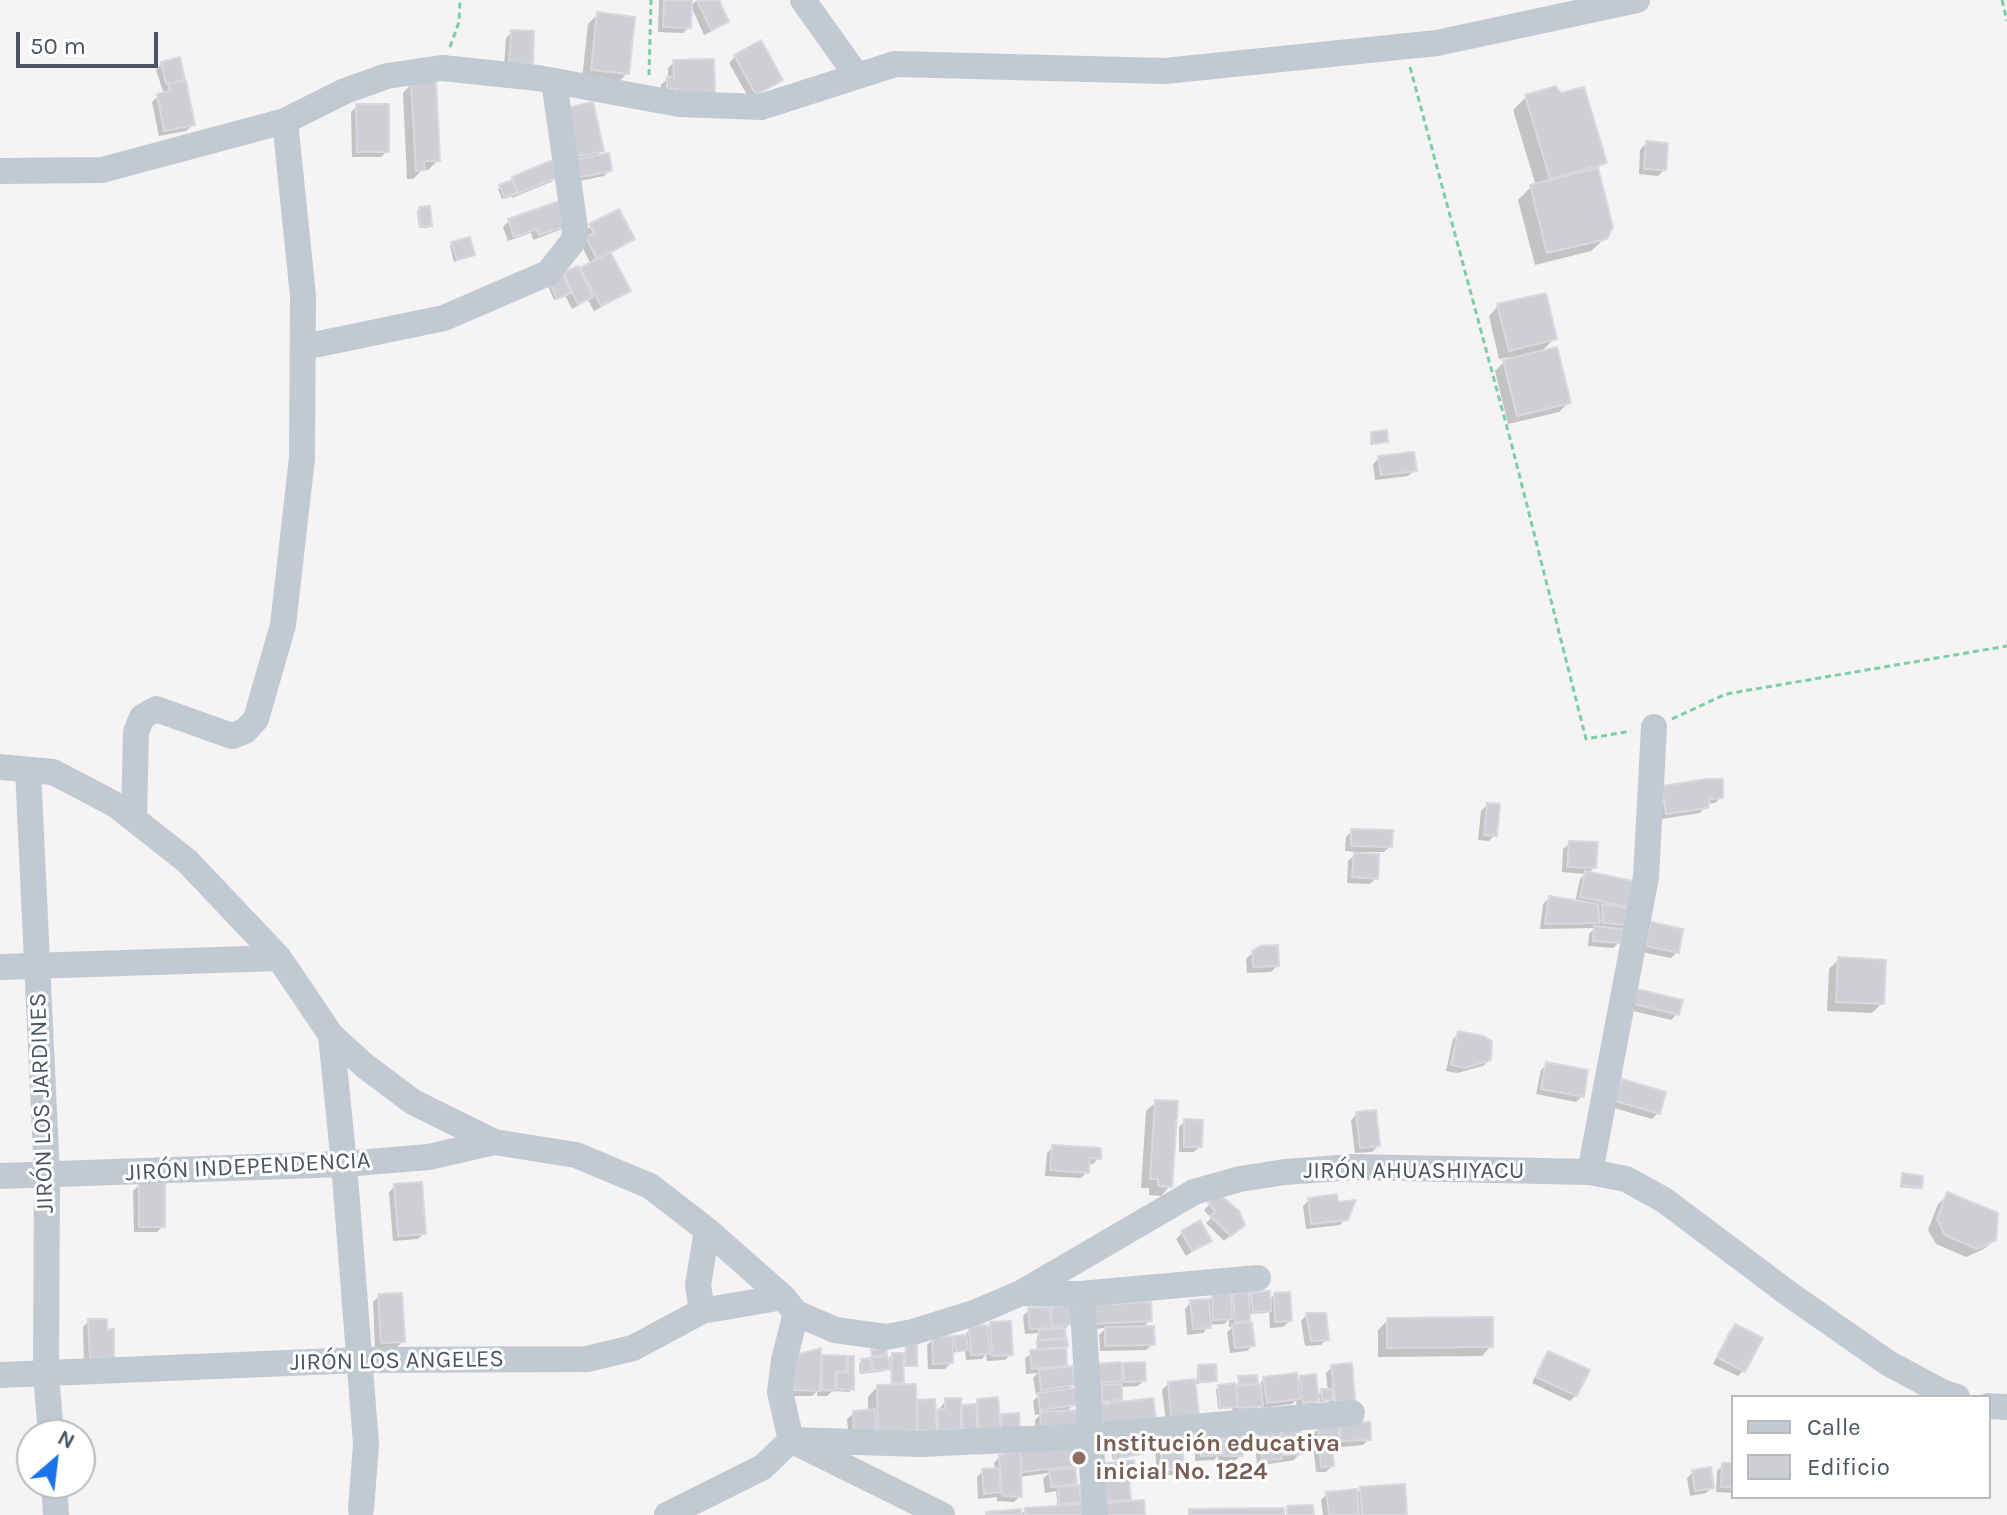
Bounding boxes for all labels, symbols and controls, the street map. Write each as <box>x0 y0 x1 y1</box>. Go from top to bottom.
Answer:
scale bar <box>20 16 162 66</box>
text: 50 m <box>30 32 86 60</box>
street label: JIRÓN LOS JARDINES <box>24 992 60 1214</box>
street label: JIRÓN INDEPENDENCIA <box>125 1146 371 1188</box>
street label: JIRÓN AHUASHIYACU <box>1304 1157 1524 1185</box>
street label: JIRÓN LOS ANGELES <box>290 1345 504 1377</box>
legend <box>1731 1395 1991 1499</box>
text: Calle <box>1807 1413 1861 1441</box>
north arrow <box>16 1419 96 1499</box>
text: N <box>53 1424 79 1455</box>
place label: Institución educativa inicial No. 1224 <box>1095 1430 1340 1486</box>
marker: Institución educativa inicial No. 1224 <box>1070 1449 1088 1467</box>
text: Edificio <box>1807 1453 1890 1481</box>

